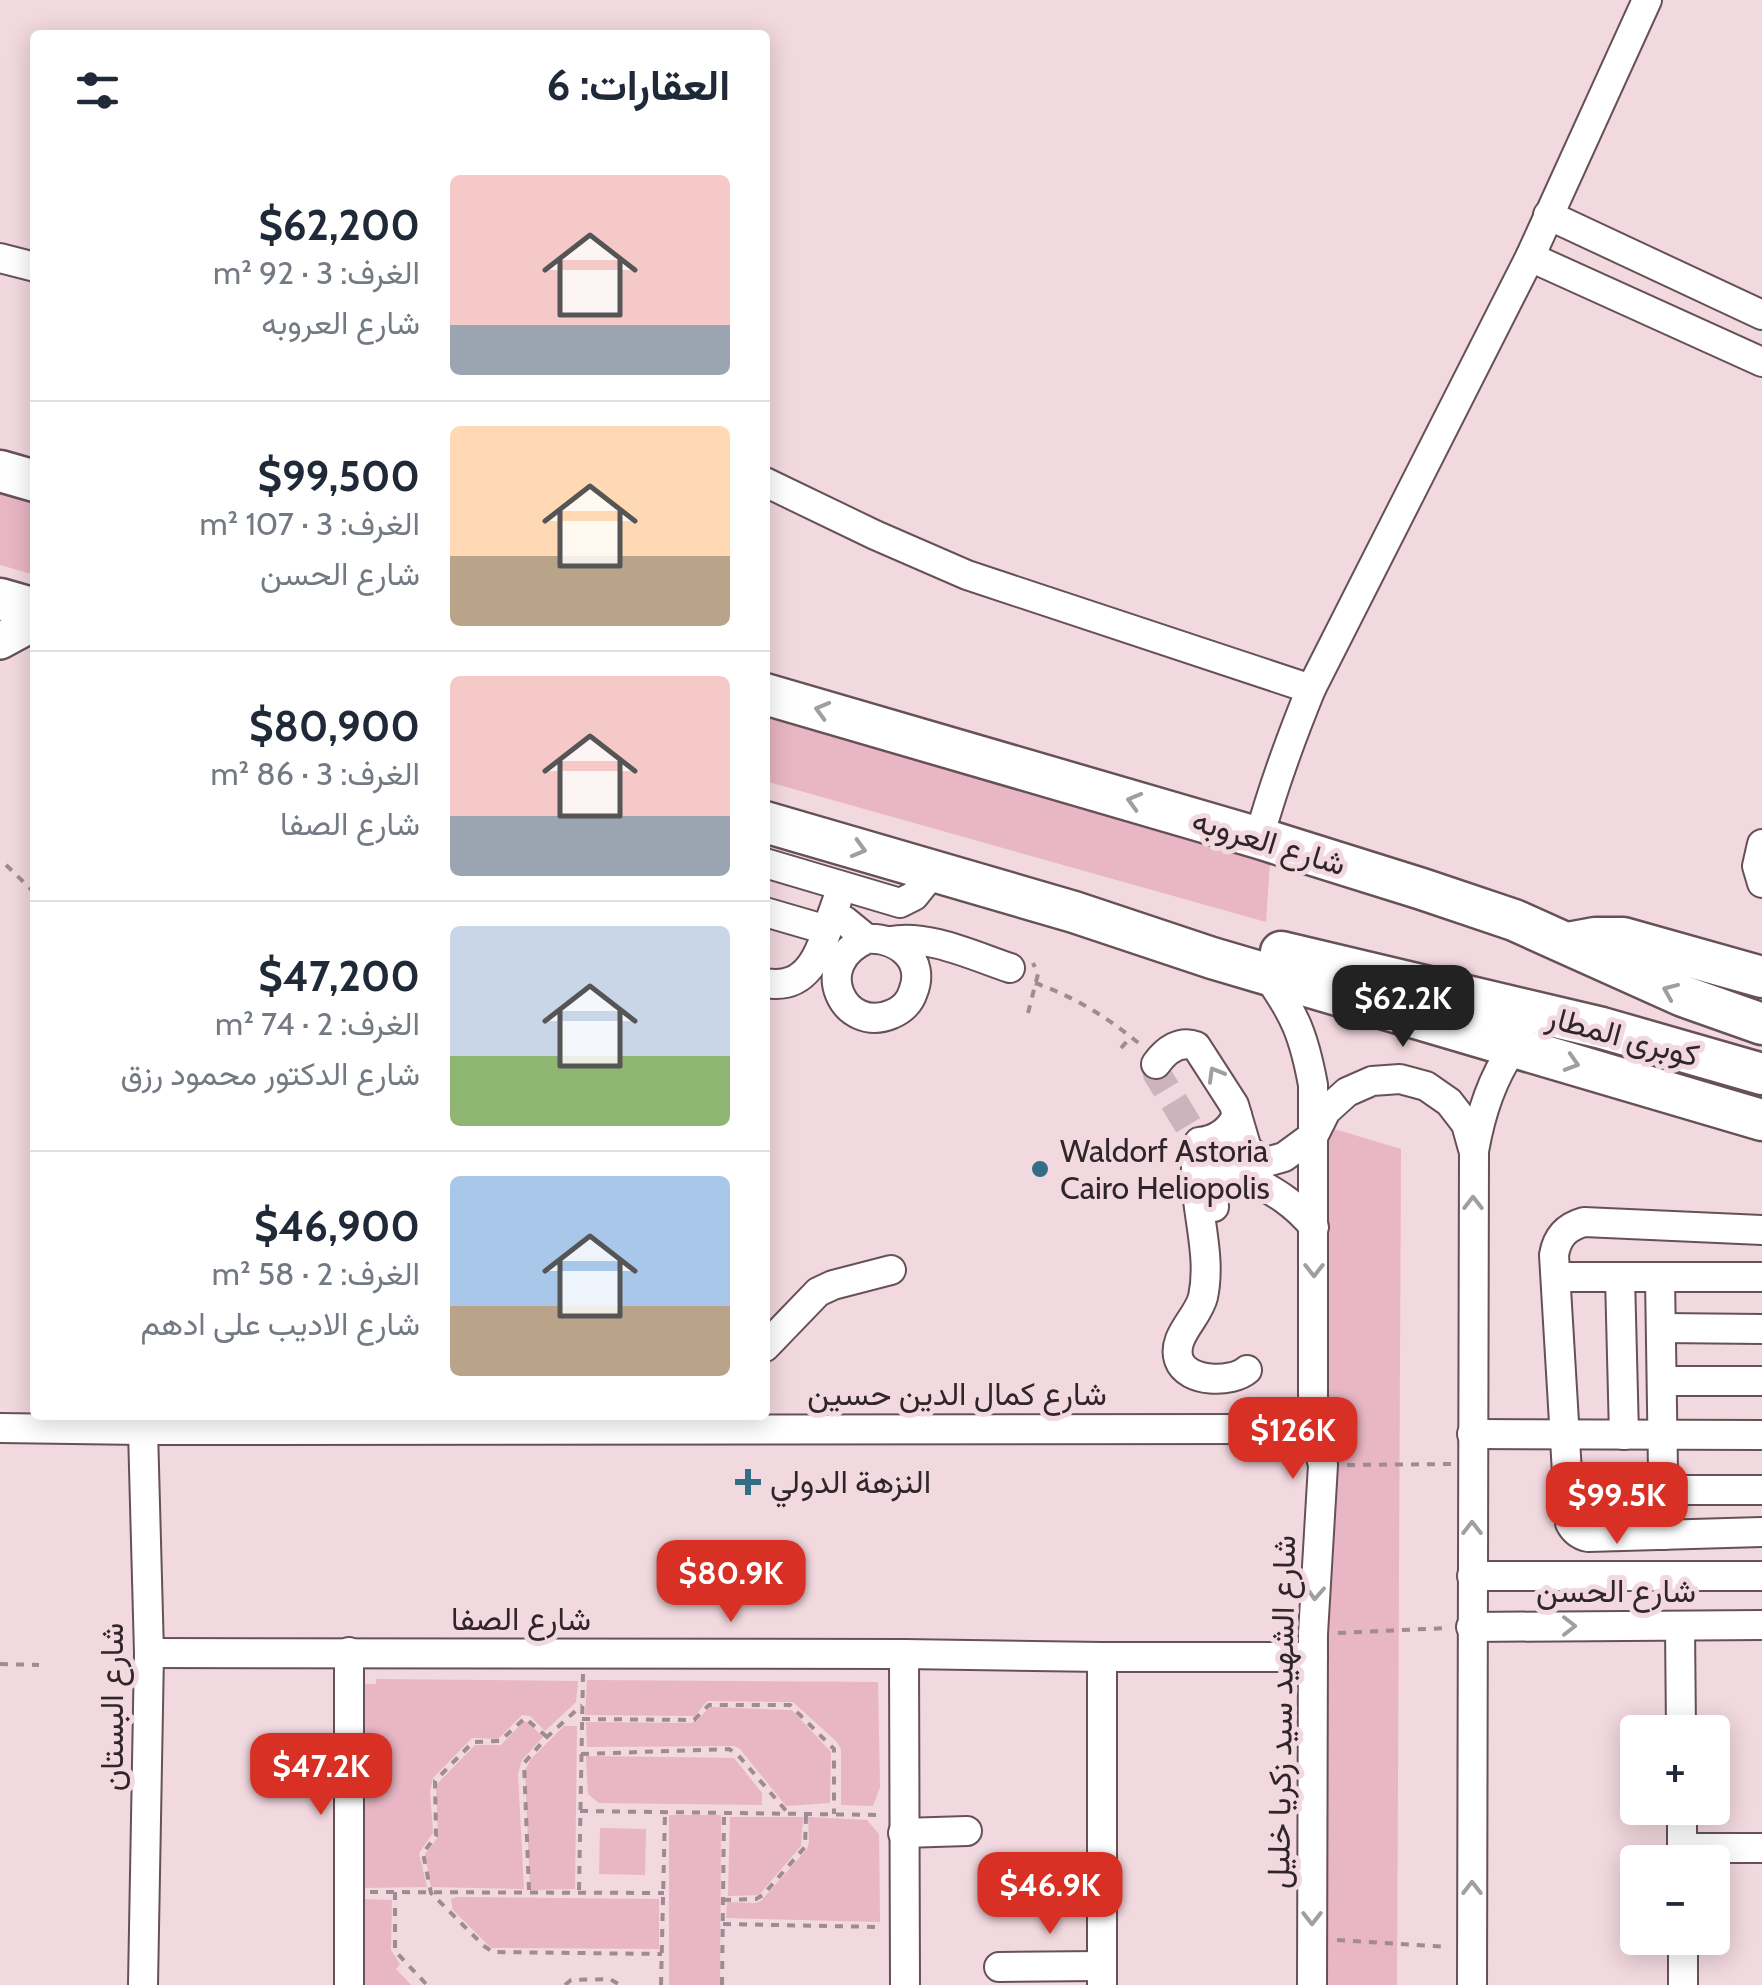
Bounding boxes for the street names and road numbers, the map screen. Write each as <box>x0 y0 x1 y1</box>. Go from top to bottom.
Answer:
street label: شارع العروبه <box>1187 800 1351 886</box>
street label: كوبرى المطار <box>1542 996 1703 1075</box>
street label: شارع كمال الدين حسين <box>807 1374 1107 1416</box>
street label: شارع الشهيد سيد زكريا خليل <box>1258 1535 1306 1889</box>
street label: شارع الحسن <box>1536 1571 1696 1613</box>
street label: شارع الصفا <box>451 1599 591 1641</box>
street label: شارع البستان <box>92 1623 134 1791</box>

